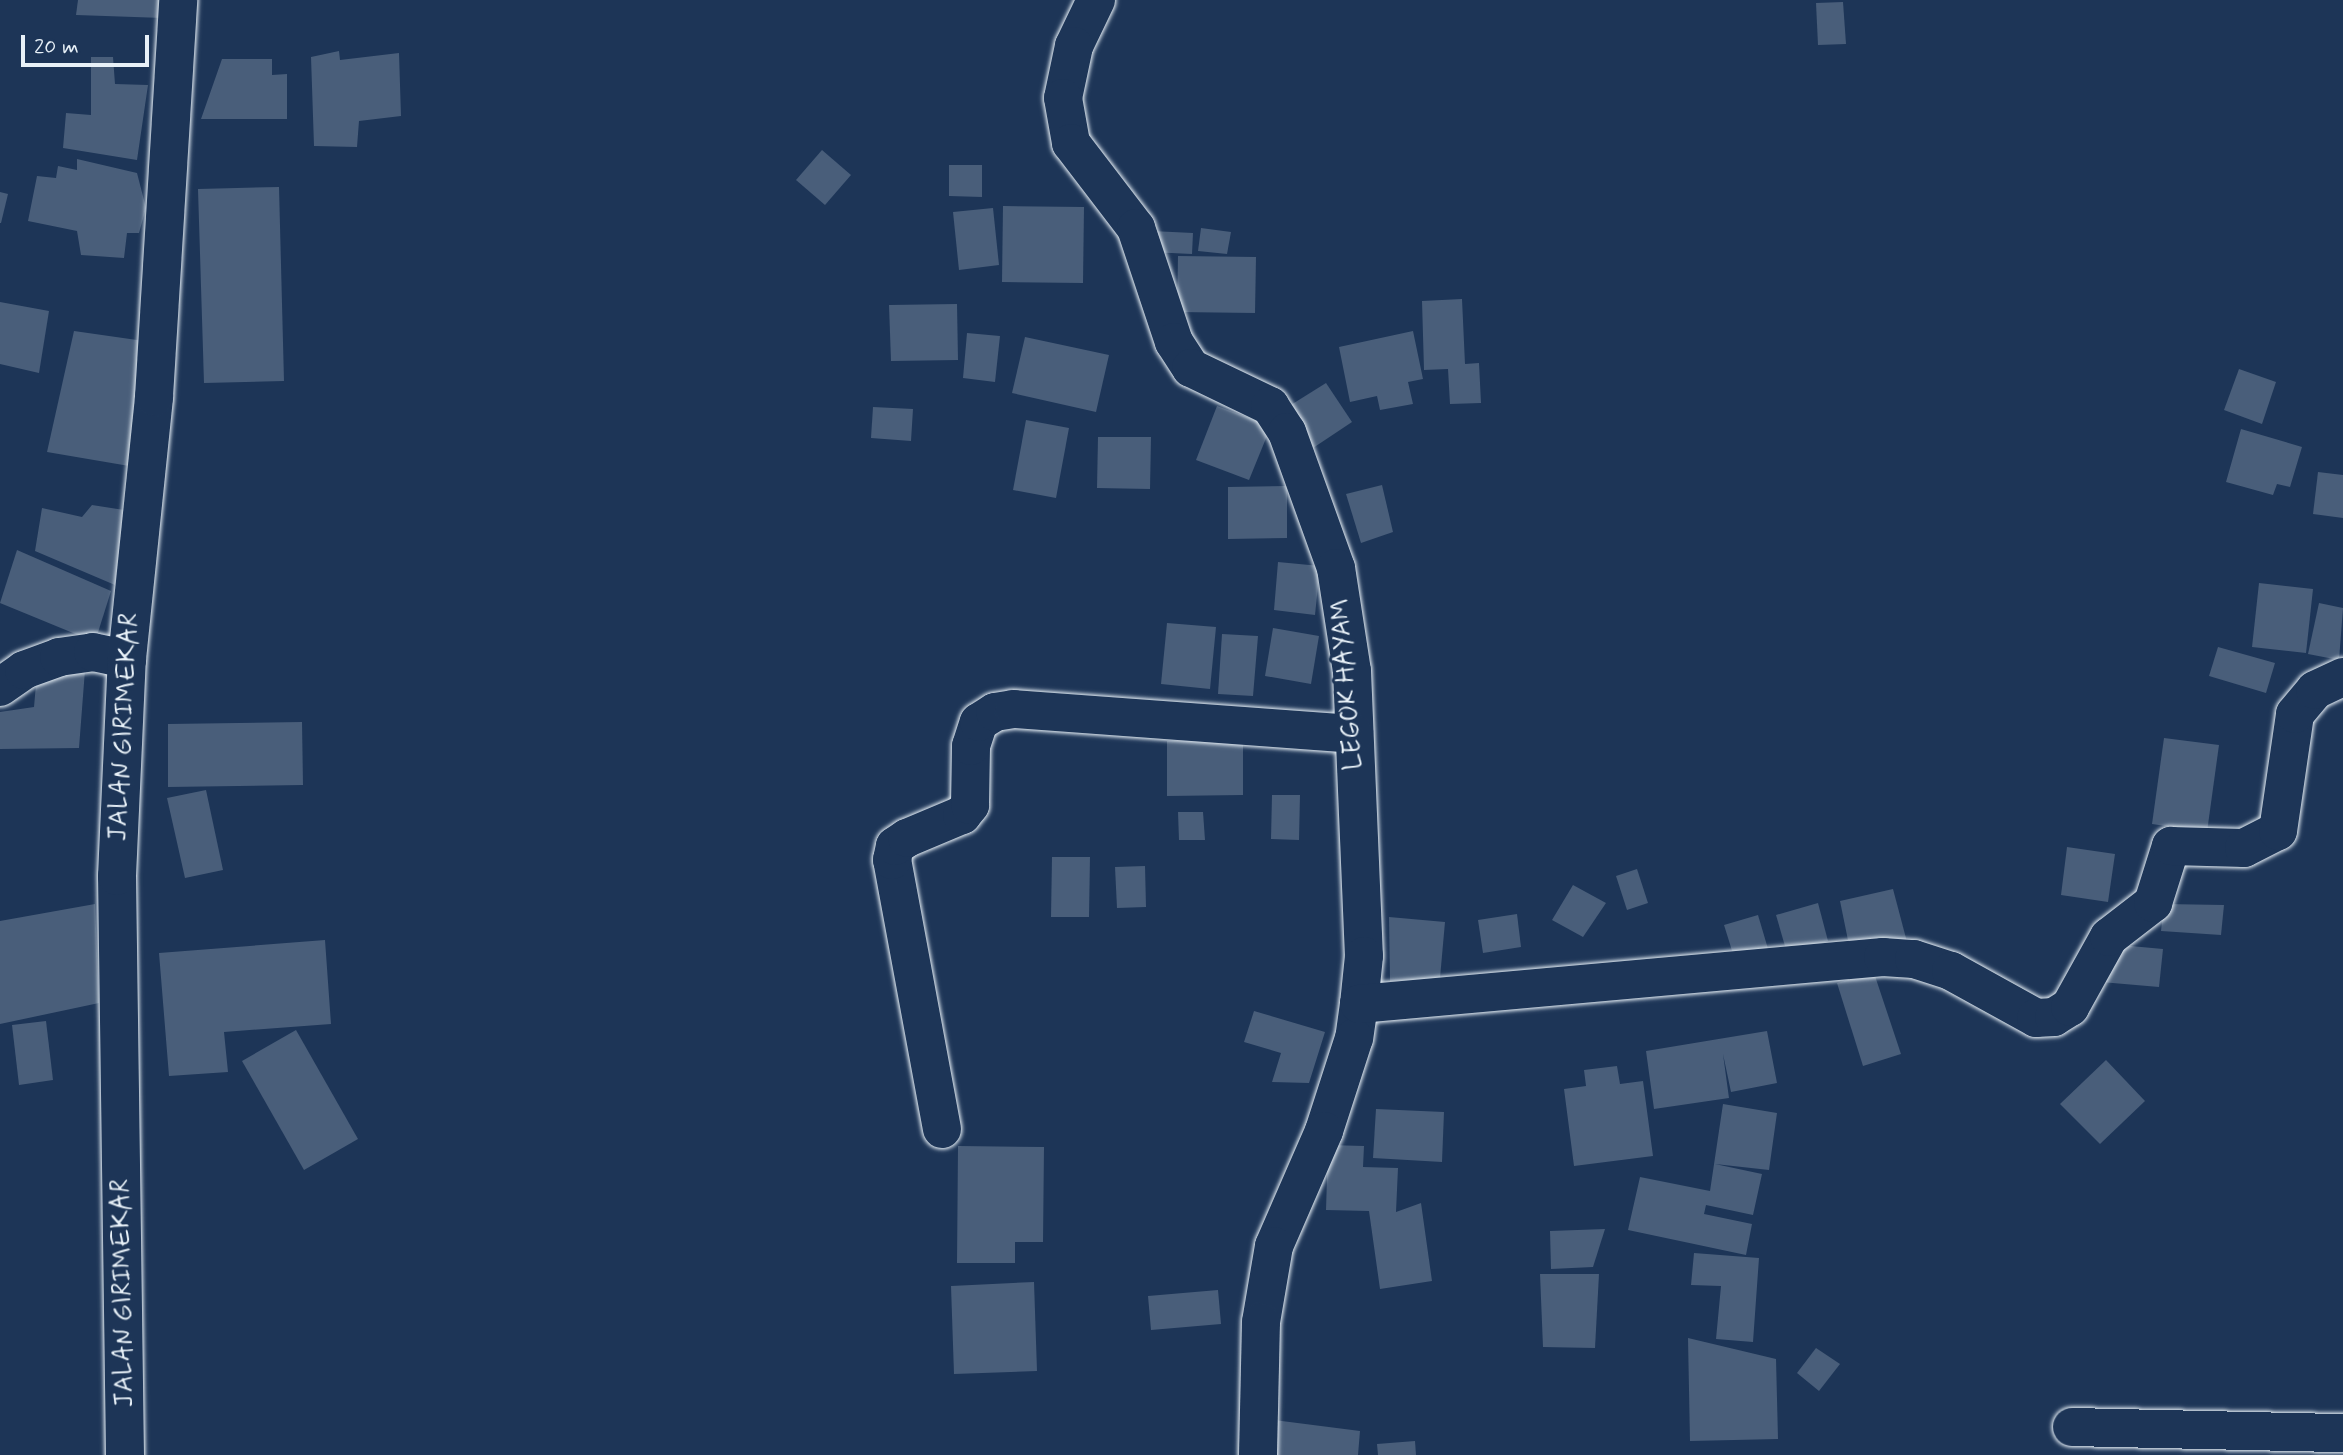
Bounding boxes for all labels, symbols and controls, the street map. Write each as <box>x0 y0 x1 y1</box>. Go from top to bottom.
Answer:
scale bar <box>24 21 152 65</box>
text: 20 m <box>34 33 79 61</box>
street label: LEGOK HAYAM <box>1325 597 1371 771</box>
street label: JALAN GIRIMEKAR <box>103 610 147 844</box>
street label: JALAN GIRIMEKAR <box>106 1176 142 1410</box>

